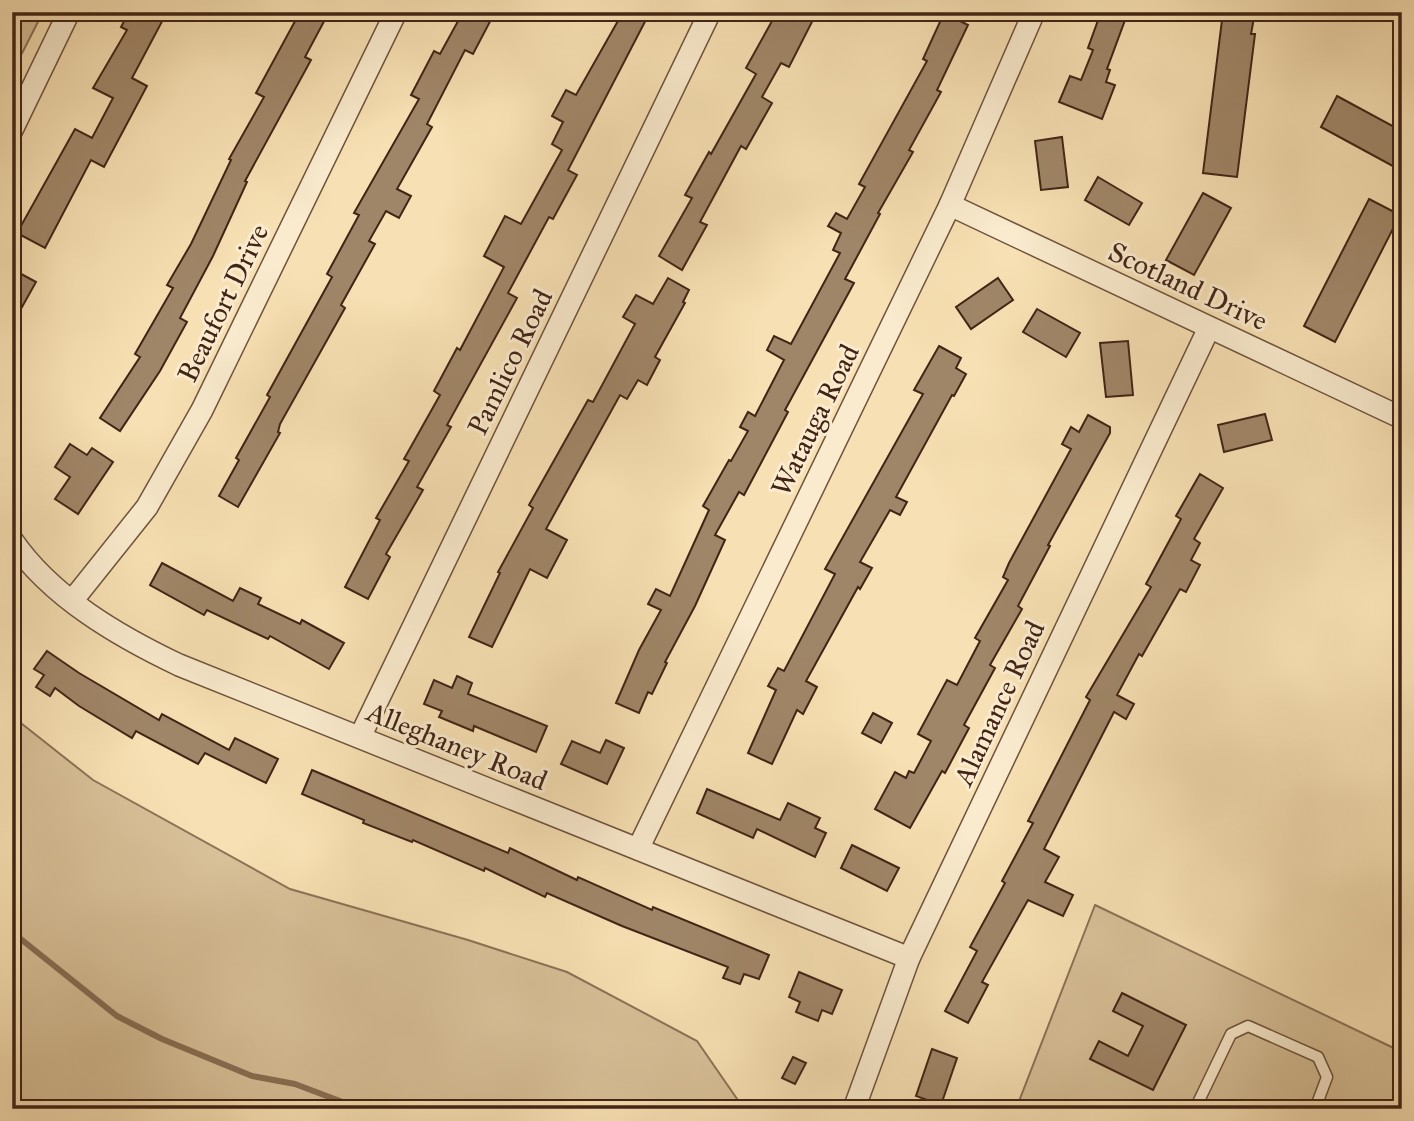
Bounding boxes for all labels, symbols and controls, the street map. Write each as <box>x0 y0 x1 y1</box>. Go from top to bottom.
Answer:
street label: Beaufort Drive <box>170 218 276 388</box>
street label: Scotland Drive <box>1103 234 1273 338</box>
street label: Pamlico Road <box>460 283 560 441</box>
street label: Watauga Road <box>763 338 867 502</box>
street label: Alamance Road <box>945 615 1052 792</box>
street label: Alleghaney Road <box>361 694 552 798</box>

